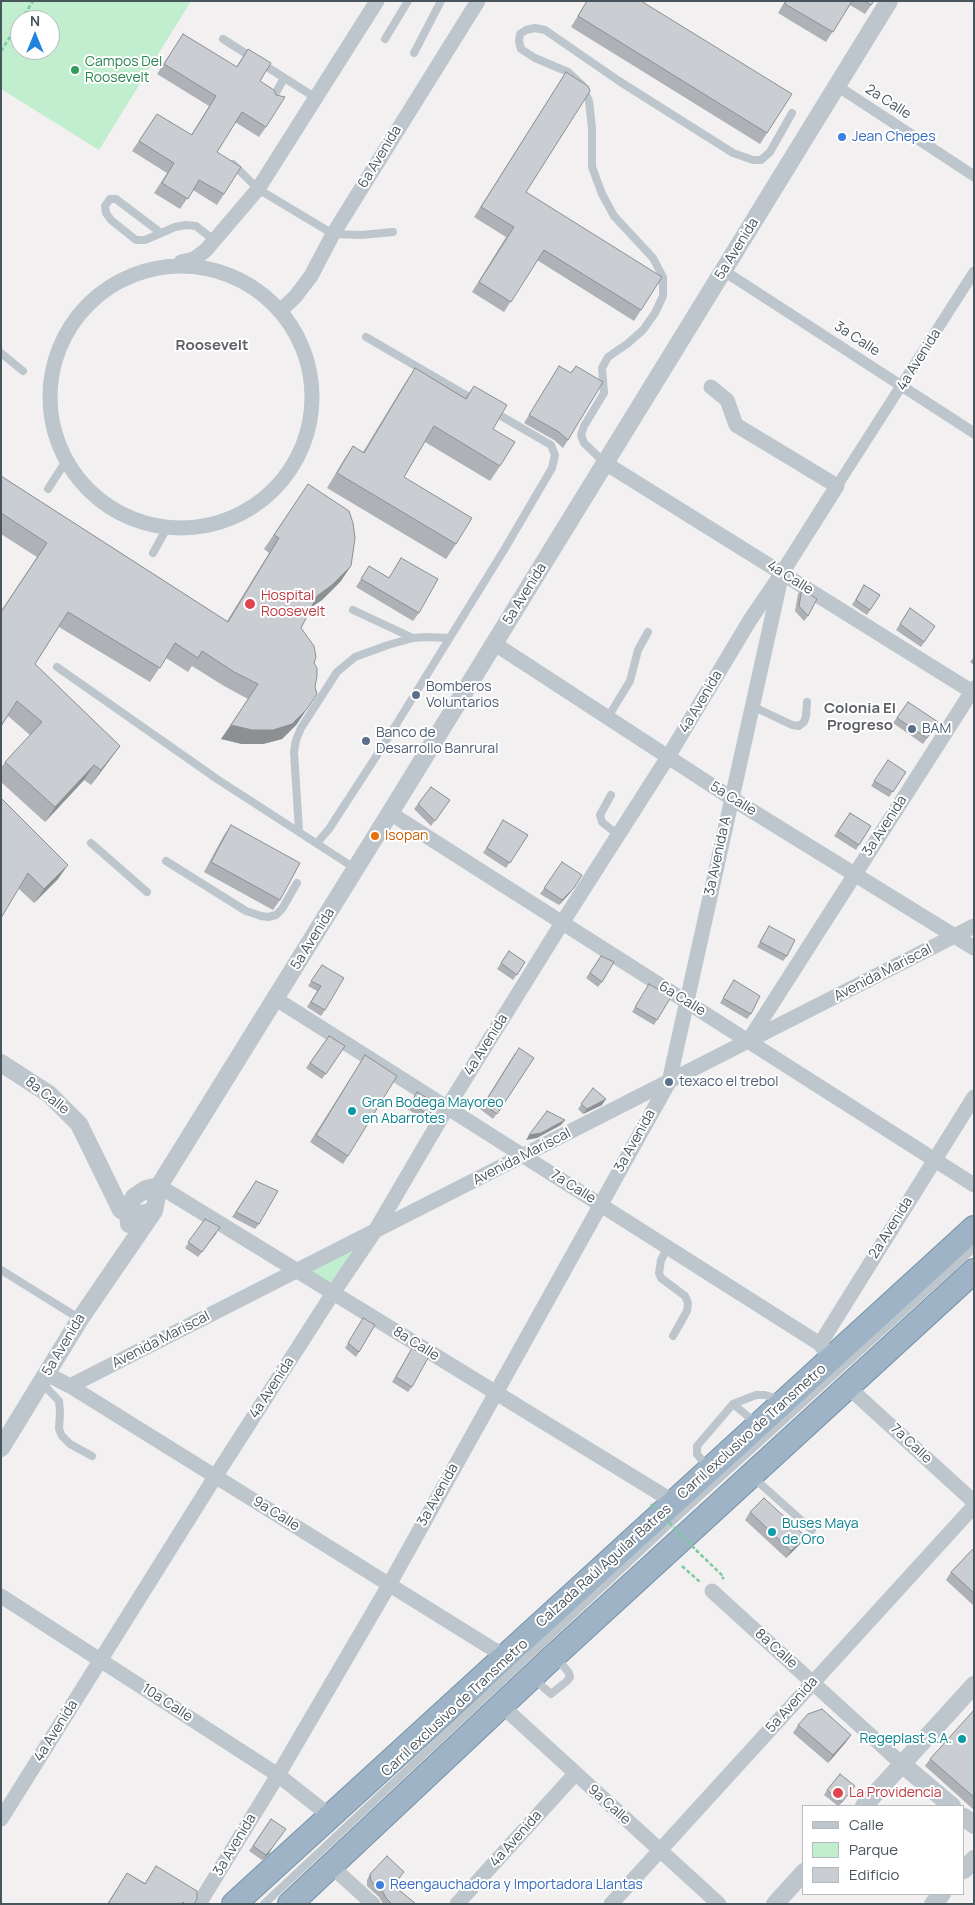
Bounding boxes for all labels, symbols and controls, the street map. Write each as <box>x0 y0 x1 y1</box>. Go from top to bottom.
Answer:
north arrow <box>10 10 60 60</box>
text: N <box>30 11 40 30</box>
place label: Campos Del Roosevelt <box>85 54 162 86</box>
marker: Campos Del Roosevelt <box>69 64 81 76</box>
street label: 2a Calle <box>862 81 914 123</box>
street label: 6a Avenida <box>355 123 405 191</box>
place label: Jean Chepes <box>852 129 936 145</box>
marker: Jean Chepes <box>836 131 848 143</box>
street label: 5a Avenida <box>711 215 763 283</box>
street label: 3a Calle <box>831 318 883 360</box>
street label: 4a Avenida <box>893 326 945 394</box>
district label: Roosevelt <box>176 337 248 355</box>
street label: 4a Calle <box>764 557 816 599</box>
street label: 5a Avenida <box>499 560 551 628</box>
place label: Hospital Roosevelt <box>261 588 325 620</box>
marker: Hospital Roosevelt <box>243 597 257 611</box>
street label: 4a Avenida <box>676 668 726 736</box>
place label: Bomberos Voluntarios <box>426 679 499 712</box>
marker: Bomberos Voluntarios <box>410 689 422 701</box>
district label: Colonia El Progreso <box>824 700 896 735</box>
place label: BAM <box>922 721 951 737</box>
marker: BAM <box>906 723 918 735</box>
place label: Banco de Desarrollo Banrural <box>376 725 498 758</box>
marker: Banco de Desarrollo Banrural <box>360 735 372 747</box>
street label: 5a Calle <box>707 778 759 820</box>
street label: 3a Avenida <box>859 792 911 860</box>
street label: 3a Avenida A <box>701 815 735 897</box>
place label: Isopan <box>385 828 428 844</box>
marker: Isopan <box>369 830 381 842</box>
street label: 5a Avenida <box>287 905 339 973</box>
street label: Avenida Mariscal <box>831 941 935 1005</box>
street label: 6a Calle <box>656 978 708 1020</box>
street label: 4a Avenida <box>460 1011 512 1079</box>
street label: 8a Calle <box>22 1074 72 1118</box>
place label: texaco el trebol <box>679 1074 779 1090</box>
marker: texaco el trebol <box>663 1076 675 1088</box>
place label: Gran Bodega Mayoreo en Abarrotes <box>362 1095 504 1128</box>
marker: Gran Bodega Mayoreo en Abarrotes <box>346 1105 358 1117</box>
street label: 3a Avenida <box>611 1107 659 1175</box>
street label: Avenida Mariscal <box>470 1125 574 1189</box>
street label: 7a Calle <box>547 1167 599 1207</box>
street label: 2a Avenida <box>866 1194 916 1262</box>
street label: Avenida Mariscal <box>109 1308 213 1372</box>
street label: 5a Avenida <box>39 1311 89 1379</box>
street label: 8a Calle <box>390 1323 442 1365</box>
street label: 4a Avenida <box>246 1354 298 1422</box>
street label: Carril exclusivo de Transmetro <box>674 1361 830 1503</box>
street label: 7a Calle <box>887 1421 935 1467</box>
street label: 3a Avenida <box>414 1461 462 1529</box>
street label: 9a Calle <box>250 1493 302 1535</box>
street label: Calzada Raúl Aguilar Batres <box>533 1501 675 1631</box>
place label: Buses Maya de Oro <box>782 1516 859 1548</box>
marker: Buses Maya de Oro <box>766 1526 778 1538</box>
street label: 8a Calle <box>751 1626 801 1672</box>
street label: Carril exclusivo de Transmetro <box>378 1636 532 1780</box>
street label: 5a Avenida <box>763 1674 821 1736</box>
street label: 10a Calle <box>138 1680 196 1726</box>
street label: 4a Avenida <box>30 1697 82 1765</box>
place label: Regeplast S.A. <box>859 1731 952 1747</box>
marker: Regeplast S.A. <box>956 1733 968 1745</box>
street label: 9a Calle <box>584 1781 634 1829</box>
place label: La Providencia <box>849 1785 942 1801</box>
marker: La Providencia <box>831 1786 845 1800</box>
legend <box>802 1805 965 1895</box>
street label: 4a Avenida <box>486 1808 546 1870</box>
street label: 3a Avenida <box>210 1811 260 1879</box>
text: Calle <box>849 1814 884 1835</box>
text: Parque <box>849 1839 898 1860</box>
text: Edificio <box>849 1864 899 1885</box>
place label: Reengauchadora y Importadora Llantas <box>390 1877 643 1893</box>
marker: Reengauchadora y Importadora Llantas <box>374 1879 386 1891</box>

